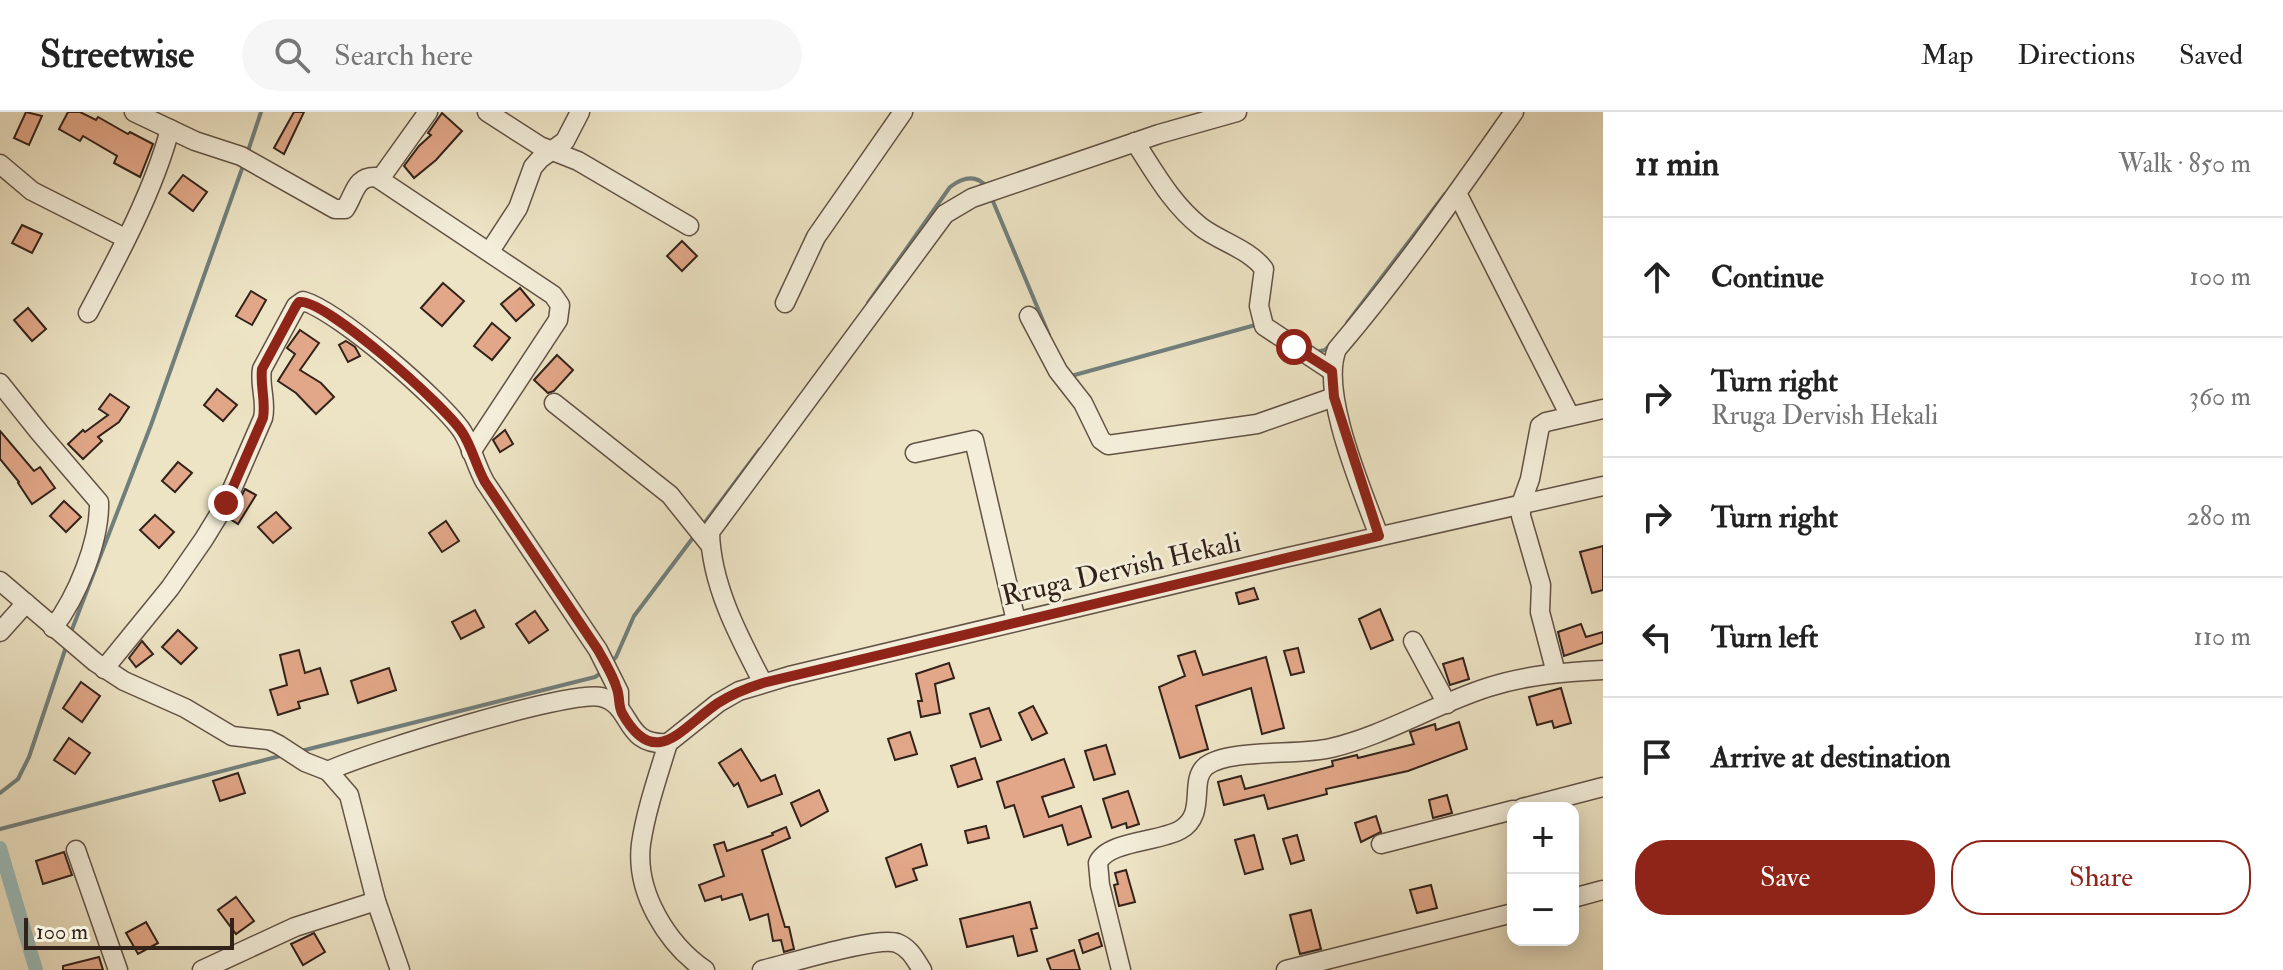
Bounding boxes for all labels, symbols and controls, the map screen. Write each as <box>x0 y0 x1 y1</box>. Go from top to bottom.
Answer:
search box <box>242 19 802 91</box>
text: Streetwise <box>40 31 194 79</box>
icon: search <box>270 33 314 77</box>
text: Search here <box>334 37 473 74</box>
text: Map <box>1921 38 1974 73</box>
text: Directions <box>2018 38 2135 73</box>
text: Saved <box>2179 38 2243 73</box>
text: 11 min <box>1635 143 1719 186</box>
text: Walk · 850 m <box>2119 148 2251 180</box>
icon: ahead <box>1635 255 1679 299</box>
text: Continue <box>1711 259 1824 296</box>
text: 100 m <box>2190 261 2251 293</box>
route start <box>1276 329 1312 365</box>
text: Turn right <box>1711 363 1838 400</box>
icon: right <box>1635 375 1679 419</box>
text: 360 m <box>2189 381 2251 413</box>
text: Rruga Dervish Hekali <box>1711 400 1938 432</box>
route end <box>208 485 244 521</box>
icon: right <box>1635 495 1679 539</box>
text: Turn right <box>1711 499 1838 536</box>
text: 280 m <box>2187 501 2251 533</box>
street label: Rruga Dervish Hekali <box>998 525 1244 614</box>
icon: left <box>1635 615 1679 659</box>
text: Turn left <box>1711 619 1818 656</box>
text: 110 m <box>2194 621 2251 653</box>
icon: arrive <box>1635 735 1679 779</box>
text: Arrive at destination <box>1711 739 1951 776</box>
map controls <box>1507 802 1579 946</box>
button: + <box>1507 802 1579 874</box>
button: Save <box>1635 840 1935 915</box>
button: Share <box>1951 840 2251 915</box>
button: − <box>1507 874 1579 946</box>
scale bar <box>24 914 234 950</box>
text: 100 m <box>36 918 88 946</box>

